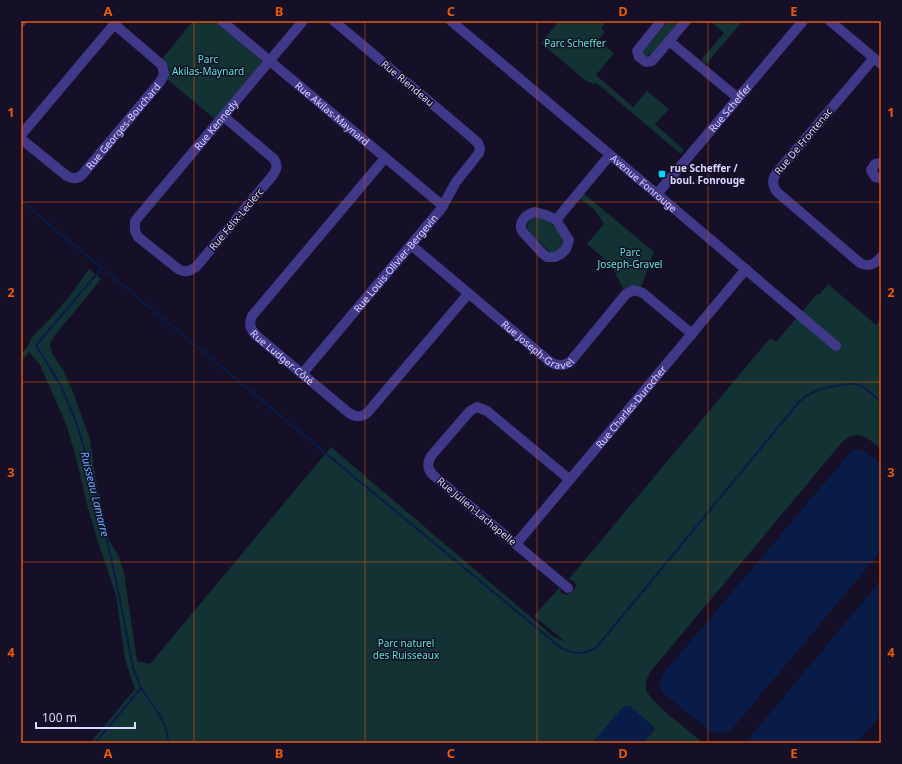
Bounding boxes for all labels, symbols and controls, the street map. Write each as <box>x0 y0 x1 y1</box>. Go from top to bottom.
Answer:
text: A <box>104 2 113 20</box>
text: B <box>275 2 283 20</box>
text: C <box>447 2 455 20</box>
text: D <box>618 2 628 20</box>
text: E <box>790 2 798 20</box>
park label: Parc Scheffer <box>544 36 606 50</box>
park label: Parc Akilas-Maynard <box>172 52 244 78</box>
street label: Rue Riendeau <box>379 57 437 109</box>
street label: Rue Akilas-Maynard <box>292 78 373 149</box>
street label: Rue Georges-Bouchard <box>83 80 163 172</box>
street label: Rue Scheffer <box>705 80 754 135</box>
street label: Rue Kennedy <box>191 96 242 153</box>
text: 1 <box>7 103 15 121</box>
text: 1 <box>887 103 895 121</box>
street label: Rue De Frontenac <box>771 104 835 177</box>
street label: Avenue Fonrouge <box>608 151 681 216</box>
place label: rue Scheffer / boul. Fonrouge <box>670 161 745 187</box>
marker: rue Scheffer / boul. Fonrouge <box>657 169 667 179</box>
street label: Rue Félix-Leclerc <box>206 185 266 253</box>
street label: Rue Louis-Olivier-Bergevin <box>350 211 441 315</box>
park label: Parc Joseph-Gravel <box>597 245 662 271</box>
text: 2 <box>7 283 15 301</box>
text: 2 <box>887 283 895 301</box>
street label: Rue Joseph-Gravel <box>498 317 578 372</box>
street label: Rue Ludger-Côté <box>247 327 318 388</box>
street label: Rue Charles-Durocher <box>592 363 669 451</box>
water label: Ruisseau Lamarre <box>78 450 113 539</box>
text: 3 <box>7 463 15 481</box>
text: 3 <box>887 463 895 481</box>
street label: Rue Julien-Lachapelle <box>434 474 520 549</box>
park label: Parc naturel des Ruisseaux <box>373 636 440 662</box>
text: 4 <box>7 643 15 661</box>
text: 4 <box>887 643 895 661</box>
scale bar <box>36 704 135 730</box>
text: 100 m <box>42 709 77 726</box>
text: A <box>104 744 113 762</box>
text: B <box>275 744 283 762</box>
text: C <box>447 744 455 762</box>
text: D <box>618 744 628 762</box>
text: E <box>790 744 798 762</box>

